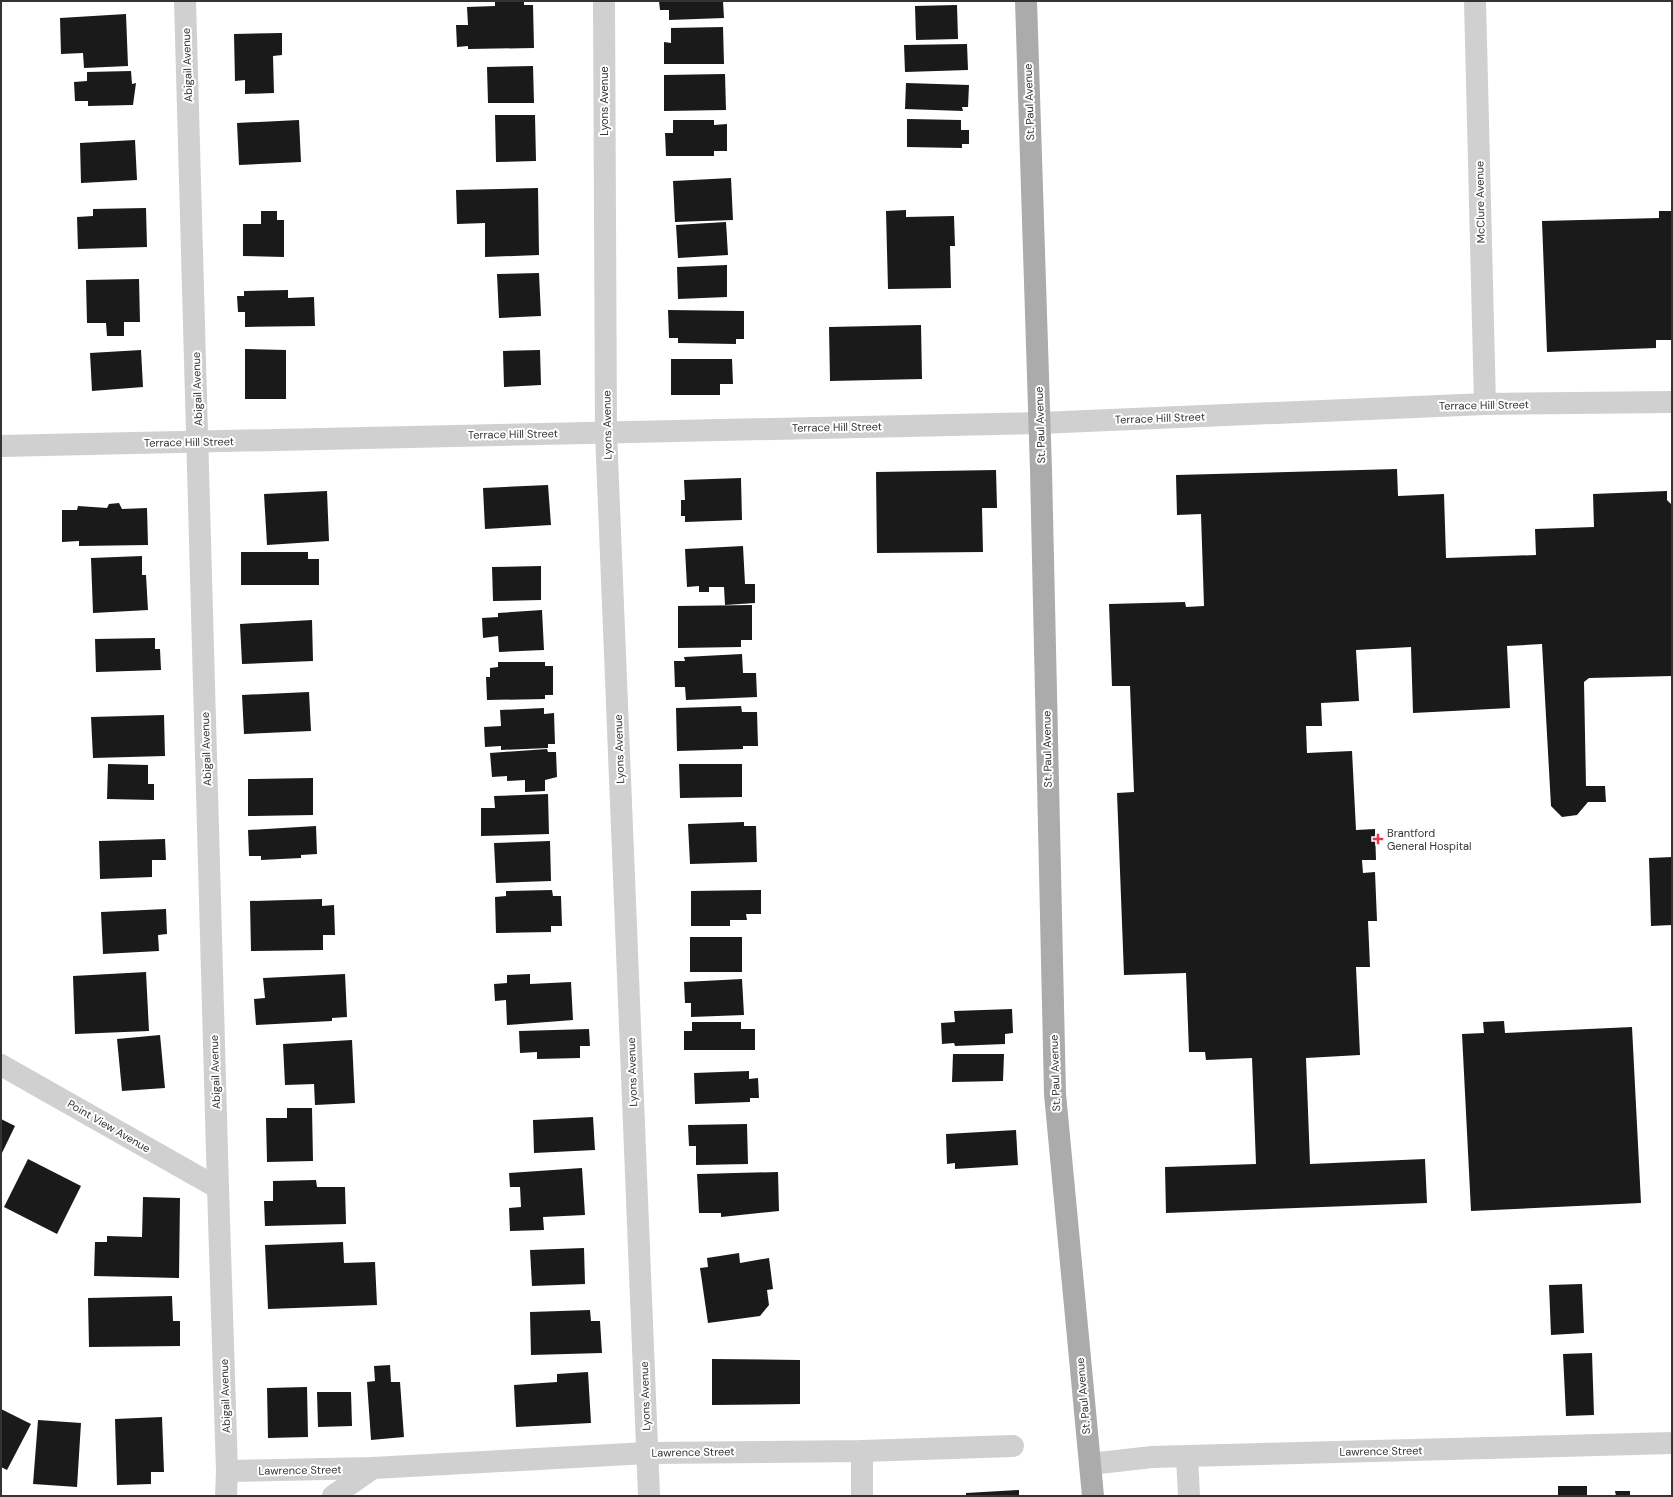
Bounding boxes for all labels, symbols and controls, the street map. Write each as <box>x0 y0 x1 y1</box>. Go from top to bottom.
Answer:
street label: Abigail Avenue <box>179 28 195 102</box>
street label: St. Paul Avenue <box>1021 63 1037 141</box>
street label: Lyons Avenue <box>597 66 611 136</box>
street label: McClure Avenue <box>1472 161 1488 243</box>
street label: Abigail Avenue <box>189 352 205 426</box>
street label: St. Paul Avenue <box>1032 386 1048 464</box>
street label: Lyons Avenue <box>599 390 615 460</box>
street label: Terrace Hill Street <box>1439 397 1529 413</box>
street label: Terrace Hill Street <box>1115 409 1205 427</box>
street label: Terrace Hill Street <box>792 419 882 435</box>
street label: Terrace Hill Street <box>468 426 558 442</box>
street label: Terrace Hill Street <box>144 434 234 450</box>
street label: St. Paul Avenue <box>1039 710 1055 788</box>
street label: Abigail Avenue <box>198 712 214 786</box>
street label: Lyons Avenue <box>611 714 627 784</box>
place label: Brantford General Hospital <box>1387 826 1471 853</box>
marker: Brantford General Hospital <box>1372 833 1384 845</box>
street label: St. Paul Avenue <box>1047 1034 1063 1112</box>
street label: Abigail Avenue <box>207 1035 223 1109</box>
street label: Lyons Avenue <box>624 1037 640 1107</box>
street label: Point View Avenue <box>65 1097 153 1155</box>
street label: St. Paul Avenue <box>1073 1357 1093 1435</box>
street label: Abigail Avenue <box>217 1359 233 1433</box>
street label: Lyons Avenue <box>637 1361 653 1431</box>
street label: Lawrence Street <box>1339 1443 1423 1459</box>
street label: Lawrence Street <box>651 1444 735 1460</box>
street label: Lawrence Street <box>258 1462 342 1478</box>

